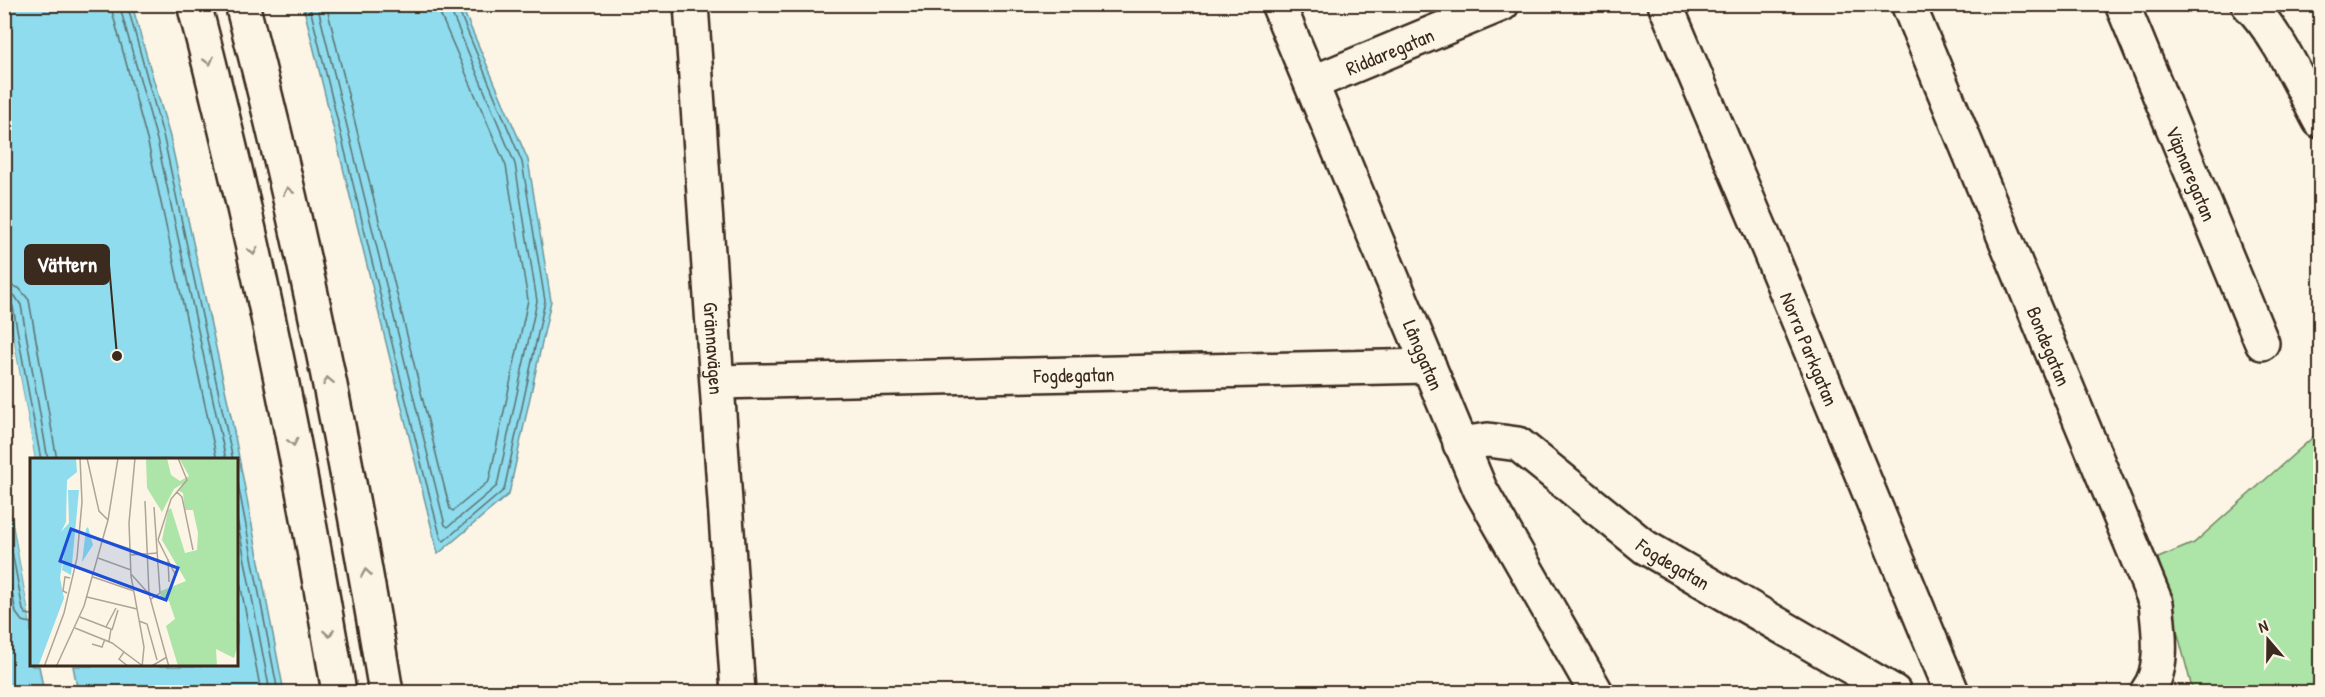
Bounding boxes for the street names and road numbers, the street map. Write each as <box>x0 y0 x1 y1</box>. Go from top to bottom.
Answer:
street label: Riddaregatan <box>1341 20 1438 81</box>
street label: Väpnaregatan <box>2160 121 2224 225</box>
street label: Norra Parkgatan <box>1774 288 1846 410</box>
street label: Grännavägen <box>698 301 731 395</box>
street label: Bondegatan <box>2021 302 2078 390</box>
street label: Långgatan <box>1397 316 1451 394</box>
street label: Fogdegatan <box>1032 360 1115 388</box>
street label: Fogdegatan <box>1630 531 1715 596</box>

